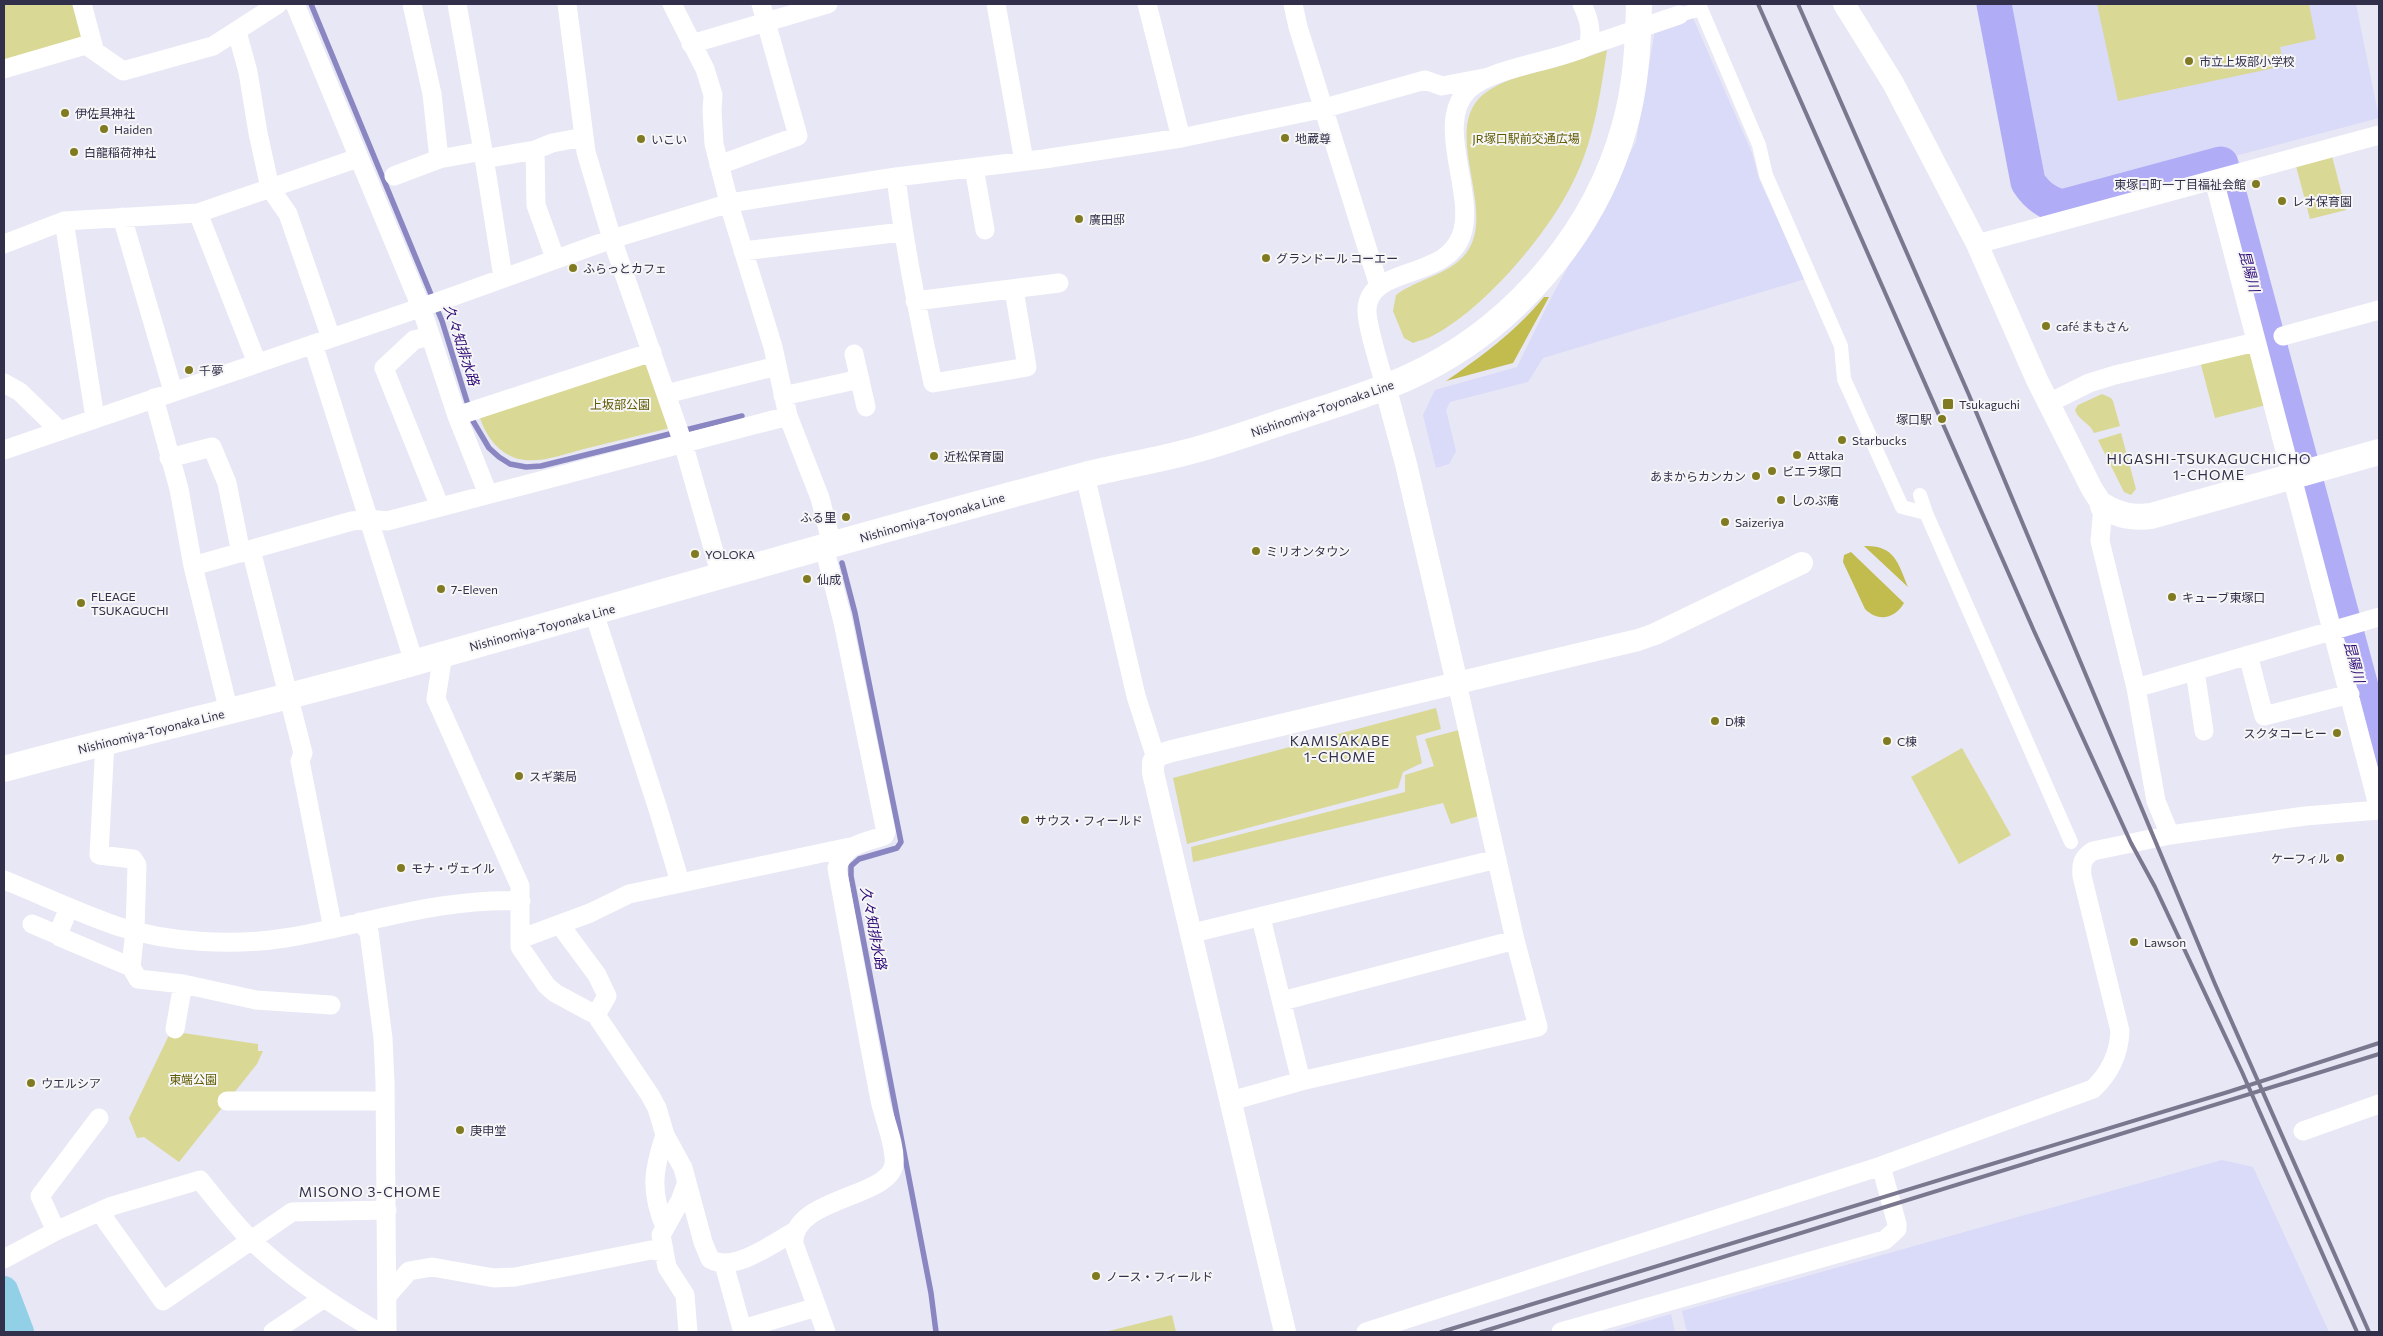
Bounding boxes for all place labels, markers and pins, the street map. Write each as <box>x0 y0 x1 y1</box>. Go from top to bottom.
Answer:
place label: 市立上坂部小学校 <box>2199 54 2295 68</box>
marker: 市立上坂部小学校 <box>2183 55 2195 67</box>
place label: 伊佐具神社 <box>75 106 135 120</box>
marker: 伊佐具神社 <box>59 107 71 119</box>
place label: Haiden <box>114 122 153 136</box>
marker: Haiden <box>98 123 110 135</box>
place label: 地蔵尊 <box>1295 131 1331 145</box>
place label: いこい <box>651 132 687 146</box>
marker: 地蔵尊 <box>1279 132 1291 144</box>
marker: いこい <box>635 133 647 145</box>
place label: 白龍稲荷神社 <box>84 145 156 159</box>
marker: 白龍稲荷神社 <box>68 146 80 158</box>
place label: 東塚口町一丁目福祉会館 <box>2114 177 2246 191</box>
marker: 東塚口町一丁目福祉会館 <box>2250 178 2262 190</box>
place label: レオ保育園 <box>2292 194 2352 208</box>
marker: レオ保育園 <box>2276 195 2288 207</box>
place label: 廣田邸 <box>1089 212 1125 226</box>
marker: 廣田邸 <box>1073 213 1085 225</box>
place label: グランドール コーエー <box>1276 251 1398 265</box>
marker: グランドール コーエー <box>1260 252 1272 264</box>
place label: ふらっとカフェ <box>583 261 667 275</box>
marker: ふらっとカフェ <box>567 262 579 274</box>
place label: café まもさん <box>2056 319 2129 333</box>
marker: café まもさん <box>2040 320 2052 332</box>
place label: 千夢 <box>199 363 223 377</box>
marker: 千夢 <box>183 364 195 376</box>
marker: Tsukaguchi <box>1941 397 1955 411</box>
place label: Tsukaguchi <box>1959 397 2020 411</box>
place label: 塚口駅 <box>1896 412 1932 426</box>
marker: 塚口駅 <box>1936 413 1948 425</box>
place label: Starbucks <box>1852 433 1907 447</box>
marker: Starbucks <box>1836 434 1848 446</box>
place label: Attaka <box>1807 448 1844 462</box>
place label: 近松保育園 <box>944 449 1004 463</box>
marker: Attaka <box>1791 449 1803 461</box>
marker: 近松保育園 <box>928 450 940 462</box>
place label: ビエラ塚口 <box>1782 464 1842 478</box>
marker: ビエラ塚口 <box>1766 465 1778 477</box>
place label: あまからカンカン <box>1650 469 1746 483</box>
marker: あまからカンカン <box>1750 470 1762 482</box>
place label: しのぶ庵 <box>1791 493 1839 507</box>
marker: しのぶ庵 <box>1775 494 1787 506</box>
place label: ふる里 <box>800 510 836 524</box>
marker: ふる里 <box>840 511 852 523</box>
place label: Saizeriya <box>1735 515 1784 529</box>
marker: Saizeriya <box>1719 516 1731 528</box>
place label: ミリオンタウン <box>1266 544 1350 558</box>
marker: ミリオンタウン <box>1250 545 1262 557</box>
place label: YOLOKA <box>705 547 755 561</box>
marker: YOLOKA <box>689 548 701 560</box>
place label: 仙成 <box>817 572 841 586</box>
marker: 仙成 <box>801 573 813 585</box>
place label: 7-Eleven <box>451 582 498 596</box>
marker: 7-Eleven <box>435 583 447 595</box>
place label: FLEAGE TSUKAGUCHI <box>91 589 169 617</box>
place label: キューブ東塚口 <box>2182 590 2265 604</box>
marker: キューブ東塚口 <box>2166 591 2178 603</box>
marker: FLEAGE TSUKAGUCHI <box>75 597 87 609</box>
place label: D棟 <box>1725 714 1746 728</box>
marker: D棟 <box>1709 715 1721 727</box>
place label: スクタコーヒー <box>2243 726 2327 740</box>
marker: スクタコーヒー <box>2331 727 2343 739</box>
place label: C棟 <box>1897 734 1917 748</box>
marker: C棟 <box>1881 735 1893 747</box>
place label: スギ薬局 <box>529 769 577 783</box>
marker: スギ薬局 <box>513 770 525 782</box>
place label: サウス・フィールド <box>1035 813 1143 827</box>
marker: サウス・フィールド <box>1019 814 1031 826</box>
place label: ケーフィル <box>2271 851 2330 865</box>
marker: ケーフィル <box>2334 852 2346 864</box>
place label: モナ・ヴェイル <box>411 861 495 875</box>
marker: モナ・ヴェイル <box>395 862 407 874</box>
place label: Lawson <box>2144 935 2186 949</box>
marker: Lawson <box>2128 936 2140 948</box>
place label: ウエルシア <box>41 1076 101 1090</box>
marker: ウエルシア <box>25 1077 37 1089</box>
place label: 庚申堂 <box>470 1123 506 1137</box>
marker: 庚申堂 <box>454 1124 466 1136</box>
place label: ノース・フィールド <box>1106 1269 1213 1283</box>
marker: ノース・フィールド <box>1090 1270 1102 1282</box>

